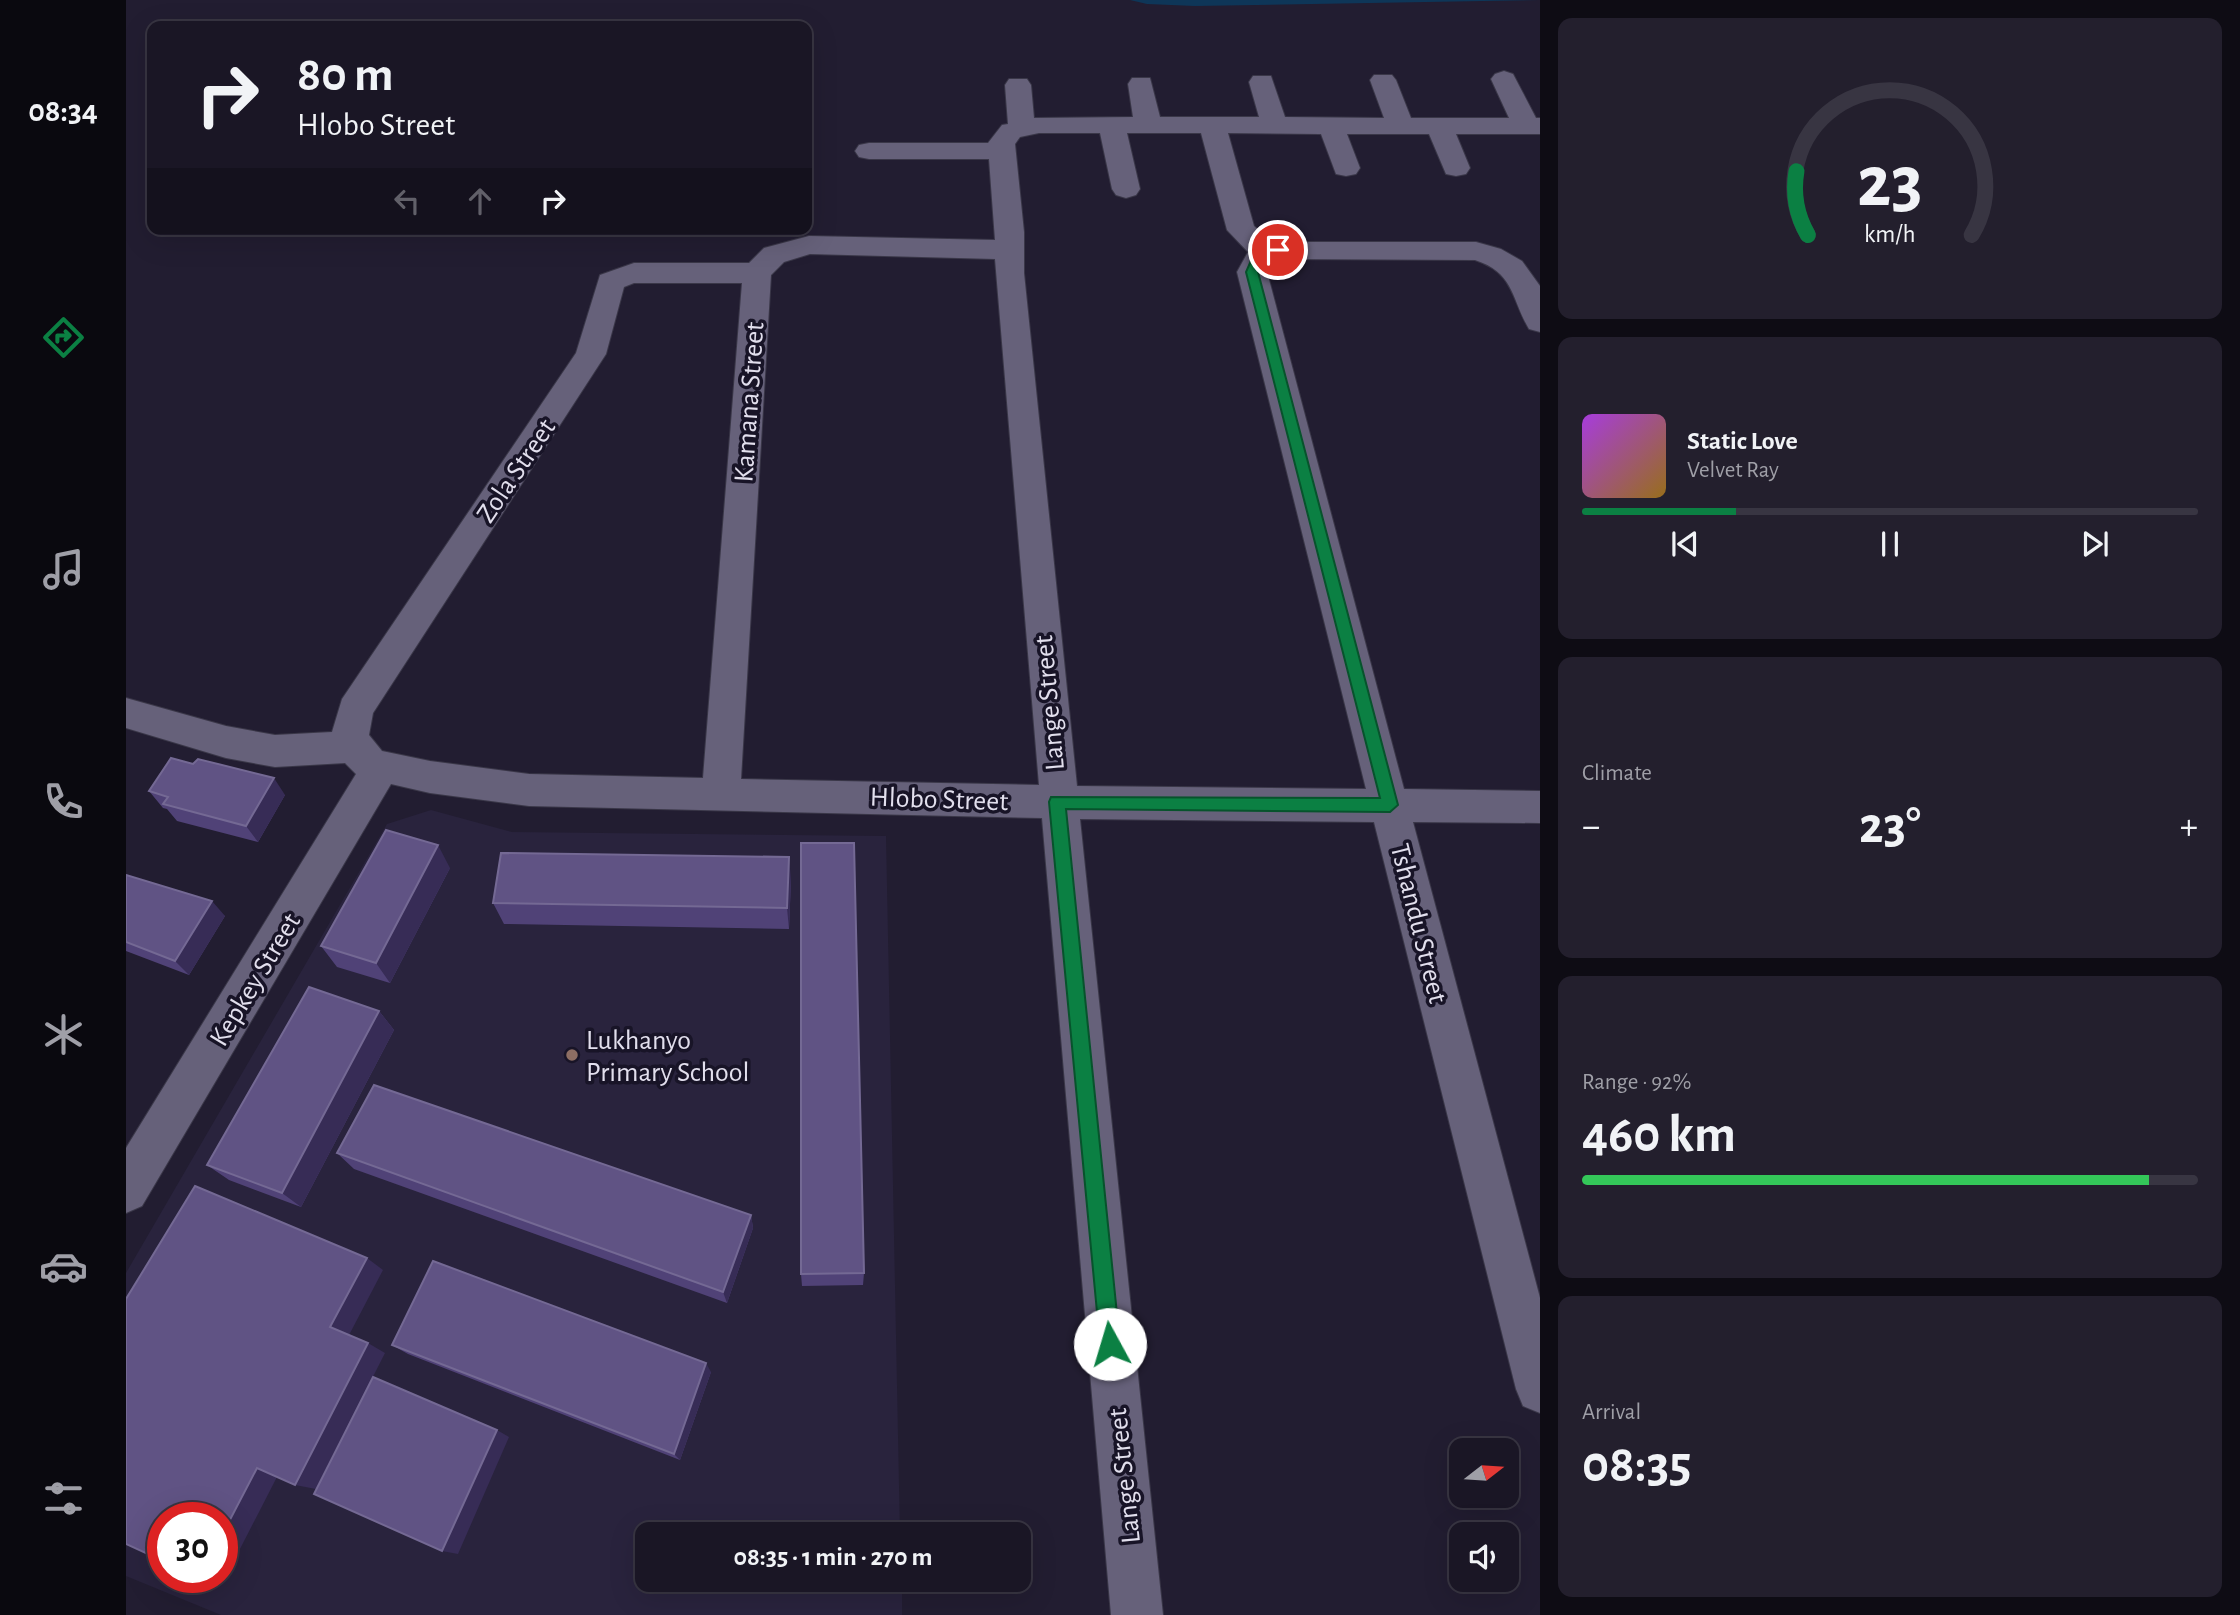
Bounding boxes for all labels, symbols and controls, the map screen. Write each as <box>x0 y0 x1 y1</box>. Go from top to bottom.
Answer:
icon: right <box>182 49 273 140</box>
text: 80 m <box>297 51 394 100</box>
text: 08:34 <box>28 95 98 127</box>
text: Hlobo Street <box>297 109 455 141</box>
text: 23 <box>1857 147 1923 220</box>
icon: left <box>388 182 426 220</box>
icon: ahead <box>461 182 499 220</box>
icon: right <box>534 182 572 220</box>
pin <box>1248 220 1308 280</box>
text: km/h <box>1864 222 1916 247</box>
icon: arrive <box>1259 231 1297 269</box>
icon: directions <box>39 313 88 362</box>
street label: Kamana Street <box>730 321 770 483</box>
street label: Zola Street <box>472 414 561 528</box>
text: Static Love <box>1687 428 1798 454</box>
text: Velvet Ray <box>1687 459 1779 482</box>
icon: previous <box>1666 525 1704 563</box>
icon: pause <box>1871 525 1909 563</box>
icon: next <box>2076 525 2114 563</box>
icon: music <box>39 545 88 594</box>
street label: Lange Street <box>1030 634 1070 772</box>
text: Climate <box>1582 762 1652 785</box>
icon: phone <box>39 777 88 826</box>
street label: Hlobo Street <box>869 784 1009 816</box>
text: 23° <box>1859 800 1921 852</box>
text: − <box>1582 808 1600 846</box>
text: + <box>2180 808 2198 846</box>
street label: Tshandu Street <box>1385 841 1451 1006</box>
street label: Kepkey Street <box>205 909 306 1051</box>
icon: climate <box>39 1010 88 1059</box>
place label: Lukhanyo Primary School <box>586 1027 749 1087</box>
marker: Lukhanyo Primary School <box>564 1047 580 1063</box>
text: Range · 92% <box>1582 1071 1691 1094</box>
text: 460 km <box>1582 1109 1736 1161</box>
icon: car <box>39 1242 88 1291</box>
position arrow <box>1073 1307 1147 1381</box>
text: Arrival <box>1582 1401 1641 1424</box>
street label: Lange Street <box>1104 1407 1146 1545</box>
north arrow <box>1449 1438 1519 1508</box>
map controls <box>1449 1438 1519 1592</box>
text: 08:35 <box>1582 1439 1692 1491</box>
icon: filters <box>39 1474 88 1523</box>
speed limit sign: 30 <box>147 1502 238 1593</box>
button: sound <box>1449 1522 1519 1592</box>
text: 08:35 · 1 min · 270 m <box>733 1544 933 1570</box>

